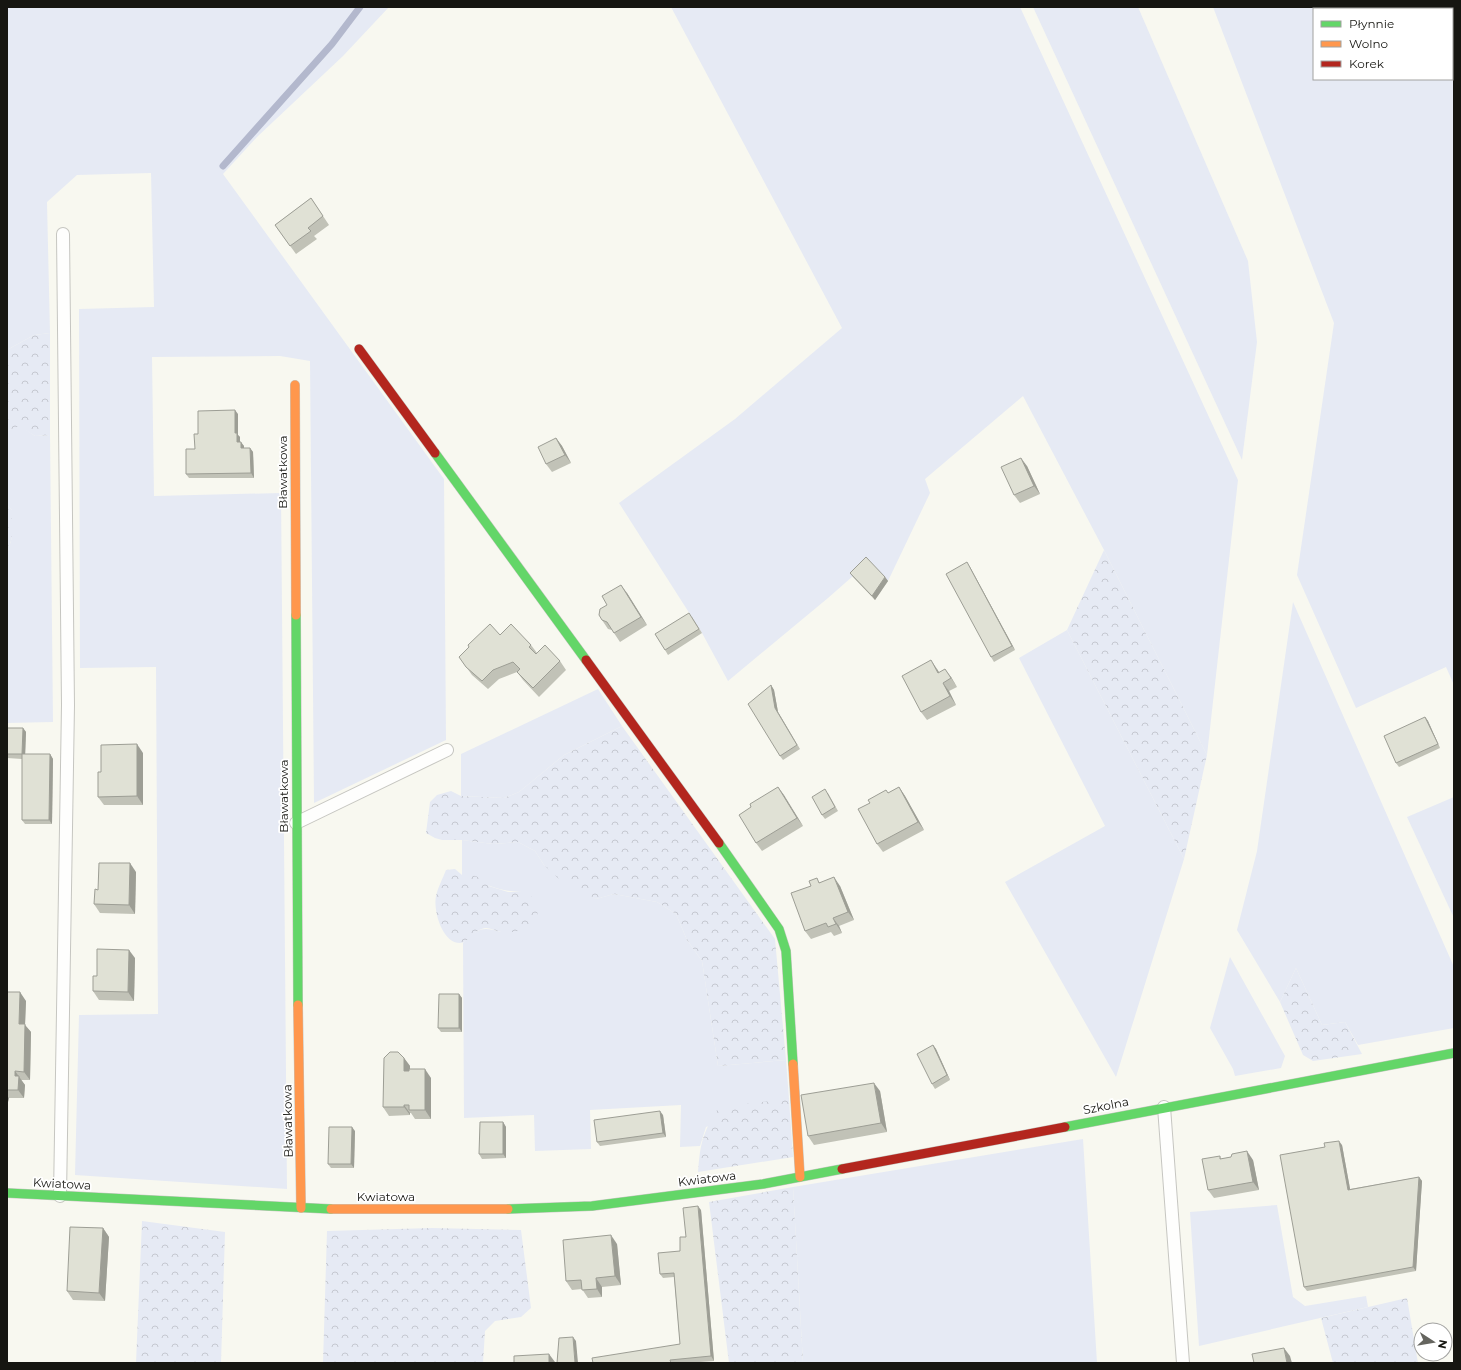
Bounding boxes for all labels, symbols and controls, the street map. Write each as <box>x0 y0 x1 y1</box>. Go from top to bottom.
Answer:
legend <box>1313 8 1453 80</box>
text: Płynnie <box>1349 16 1394 31</box>
text: Wolno <box>1349 36 1388 51</box>
text: Korek <box>1349 56 1385 71</box>
street label: Bławatkowa <box>275 435 290 509</box>
street label: Bławatkowa <box>276 759 291 833</box>
street label: Bławatkowa <box>279 1084 296 1158</box>
street label: Szkolna <box>1082 1094 1130 1117</box>
street label: Kwiatowa <box>677 1168 737 1190</box>
street label: Kwiatowa <box>33 1174 92 1193</box>
street label: Kwiatowa <box>357 1189 415 1204</box>
north arrow <box>1413 1322 1453 1362</box>
text: N <box>1435 1338 1451 1350</box>

